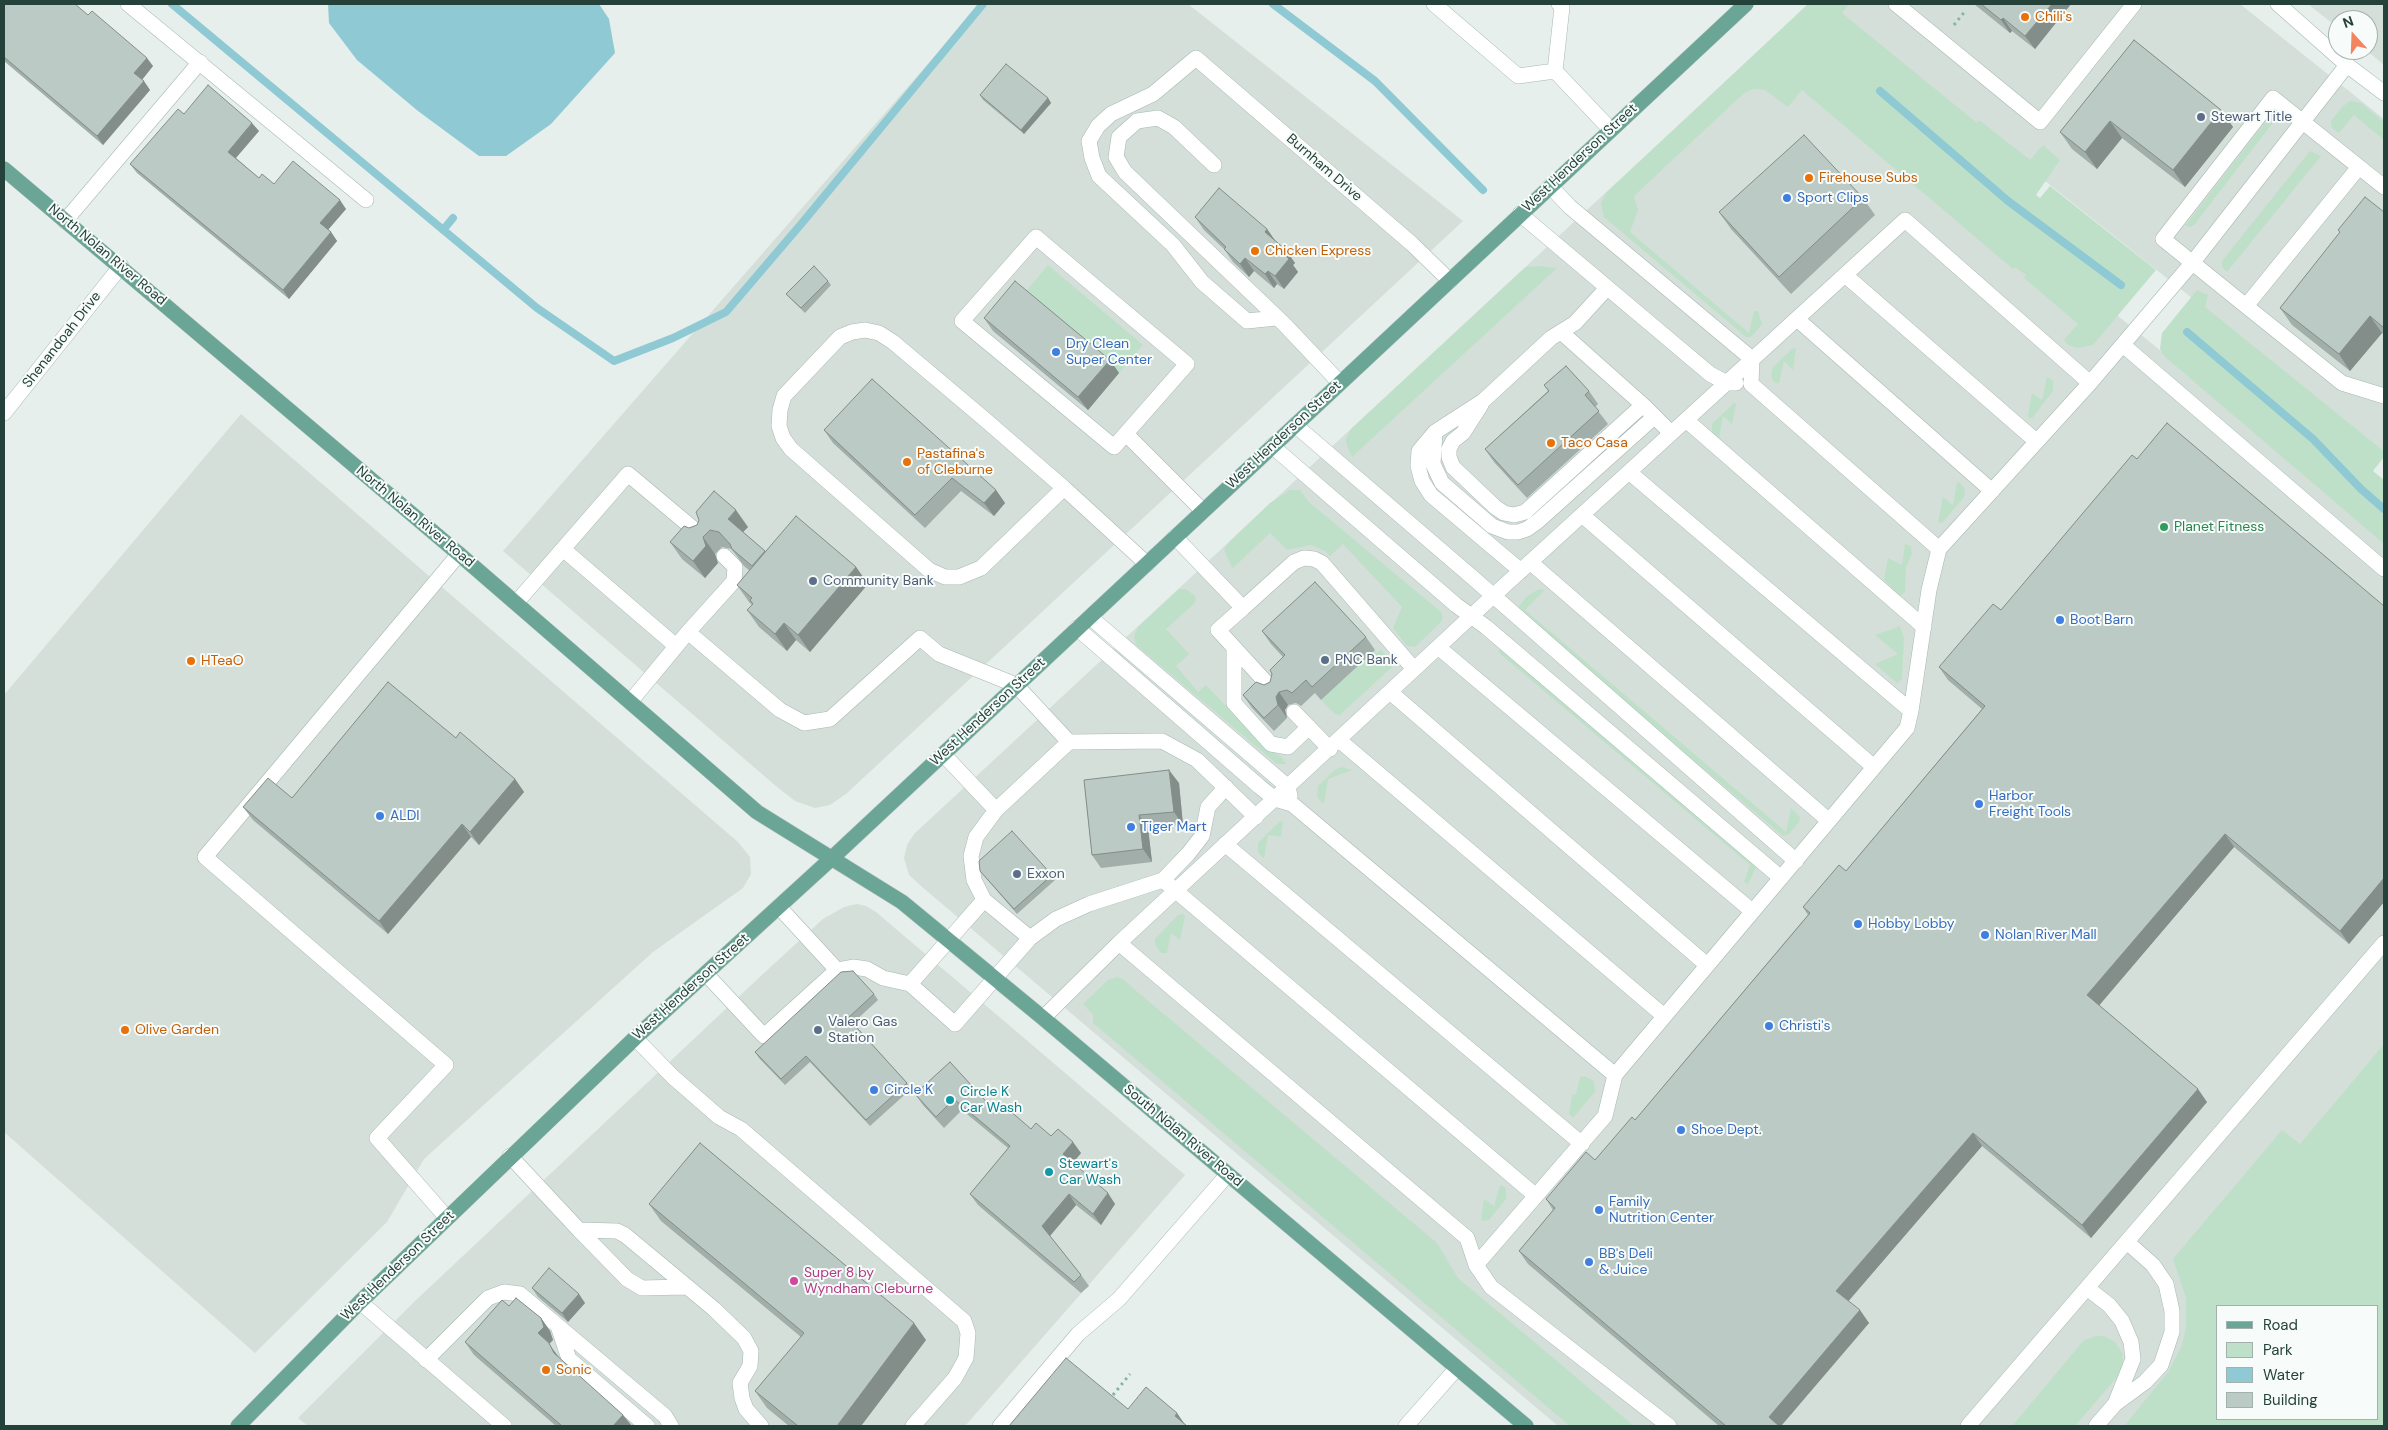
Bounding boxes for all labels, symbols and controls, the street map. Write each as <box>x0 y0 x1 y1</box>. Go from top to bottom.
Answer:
place label: Chili's <box>2035 9 2072 25</box>
north arrow <box>2328 10 2378 60</box>
marker: Chili's <box>2019 11 2031 23</box>
text: N <box>2340 12 2356 32</box>
street label: West Henderson Street <box>1519 100 1641 216</box>
place label: Stewart Title <box>2211 109 2292 125</box>
marker: Stewart Title <box>2195 111 2207 123</box>
street label: Burnham Drive <box>1283 131 1365 205</box>
place label: Firehouse Subs <box>1819 170 1918 186</box>
marker: Firehouse Subs <box>1803 172 1815 184</box>
place label: Sport Clips <box>1797 190 1869 206</box>
marker: Sport Clips <box>1781 192 1793 204</box>
street label: North Nolan River Road <box>45 201 169 309</box>
place label: Chicken Express <box>1265 243 1371 259</box>
marker: Chicken Express <box>1249 245 1261 257</box>
street label: Shenandoah Drive <box>19 289 105 391</box>
place label: Dry Clean Super Center <box>1066 336 1152 368</box>
marker: Dry Clean Super Center <box>1050 346 1062 358</box>
street label: West Henderson Street <box>1223 377 1345 493</box>
place label: Taco Casa <box>1561 435 1628 451</box>
marker: Taco Casa <box>1545 437 1557 449</box>
place label: Pastafina's of Cleburne <box>917 446 993 478</box>
marker: Pastafina's of Cleburne <box>901 456 913 468</box>
street label: North Nolan River Road <box>353 463 477 571</box>
place label: Planet Fitness <box>2174 519 2264 535</box>
marker: Planet Fitness <box>2158 521 2170 533</box>
place label: Community Bank <box>823 573 934 589</box>
marker: Community Bank <box>807 575 819 587</box>
place label: Boot Barn <box>2070 612 2133 628</box>
marker: Boot Barn <box>2054 614 2066 626</box>
place label: PNC Bank <box>1335 652 1398 668</box>
place label: HTeaO <box>201 653 244 669</box>
street label: West Henderson Street <box>927 654 1049 770</box>
marker: PNC Bank <box>1319 654 1331 666</box>
marker: HTeaO <box>185 655 197 667</box>
place label: Harbor Freight Tools <box>1989 788 2071 820</box>
marker: Harbor Freight Tools <box>1973 798 1985 810</box>
place label: ALDI <box>390 808 420 824</box>
marker: ALDI <box>374 810 386 822</box>
place label: Tiger Mart <box>1141 819 1207 835</box>
marker: Tiger Mart <box>1125 821 1137 833</box>
place label: Exxon <box>1027 866 1065 882</box>
marker: Exxon <box>1011 868 1023 880</box>
place label: Hobby Lobby <box>1868 916 1954 932</box>
marker: Hobby Lobby <box>1852 918 1864 930</box>
place label: Nolan River Mall <box>1995 927 2097 943</box>
marker: Nolan River Mall <box>1979 929 1991 941</box>
street label: West Henderson Street <box>629 930 753 1044</box>
place label: Valero Gas Station <box>828 1014 897 1046</box>
place label: Christi's <box>1779 1018 1830 1034</box>
marker: Christi's <box>1763 1020 1775 1032</box>
place label: Olive Garden <box>135 1022 219 1038</box>
marker: Olive Garden <box>119 1024 131 1036</box>
marker: Valero Gas Station <box>812 1024 824 1036</box>
street label: South Nolan River Road <box>1120 1081 1246 1191</box>
place label: Circle K <box>884 1082 933 1098</box>
marker: Circle K <box>868 1084 880 1096</box>
place label: Circle K Car Wash <box>960 1084 1022 1116</box>
marker: Circle K Car Wash <box>944 1094 956 1106</box>
place label: Shoe Dept. <box>1691 1122 1761 1138</box>
marker: Shoe Dept. <box>1675 1124 1687 1136</box>
place label: Stewart's Car Wash <box>1059 1156 1121 1188</box>
marker: Stewart's Car Wash <box>1043 1166 1055 1178</box>
place label: Family Nutrition Center <box>1609 1194 1714 1226</box>
marker: Family Nutrition Center <box>1593 1204 1605 1216</box>
street label: West Henderson Street <box>338 1208 458 1324</box>
place label: BB's Deli & Juice <box>1599 1246 1653 1278</box>
marker: BB's Deli & Juice <box>1583 1256 1595 1268</box>
place label: Super 8 by Wyndham Cleburne <box>804 1265 933 1298</box>
marker: Super 8 by Wyndham Cleburne <box>788 1275 800 1287</box>
legend <box>2216 1305 2378 1420</box>
text: Road <box>2263 1315 2298 1335</box>
text: Park <box>2263 1340 2293 1360</box>
place label: Sonic <box>556 1362 592 1378</box>
marker: Sonic <box>540 1364 552 1376</box>
text: Water <box>2263 1365 2304 1385</box>
text: Building <box>2263 1390 2318 1410</box>

